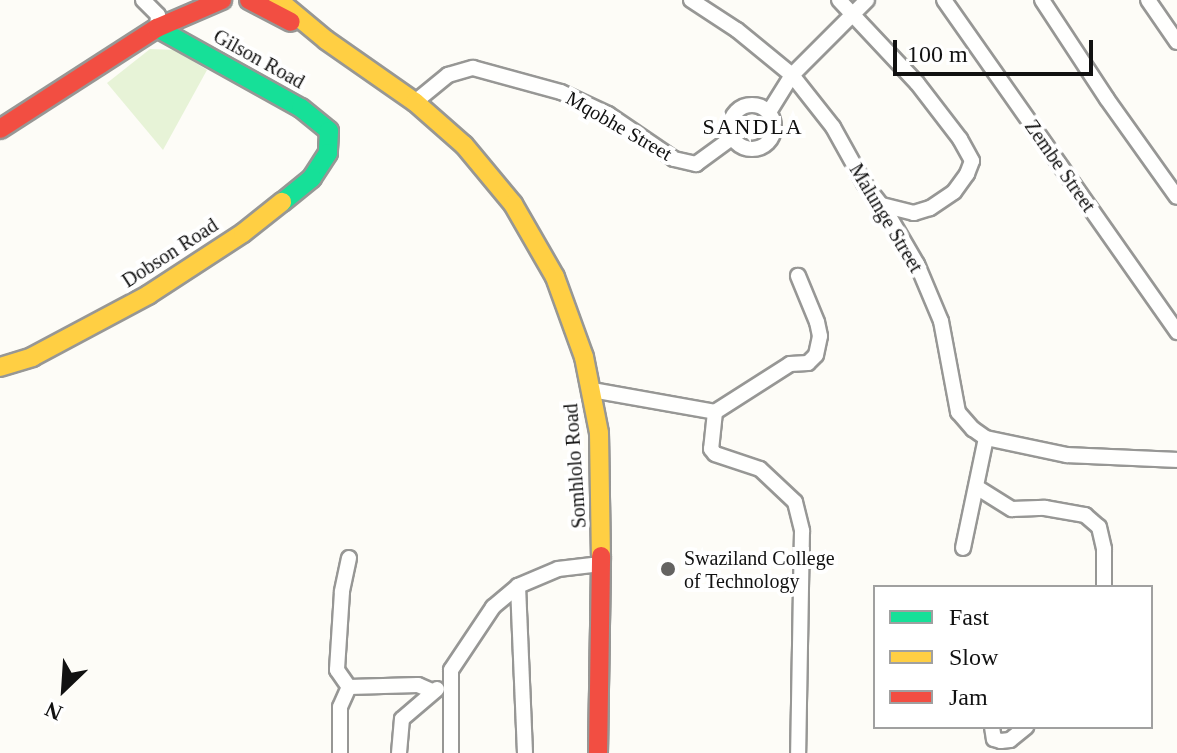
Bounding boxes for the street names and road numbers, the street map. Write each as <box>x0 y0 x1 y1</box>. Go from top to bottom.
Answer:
street label: Gilson Road <box>209 24 309 94</box>
street label: Mqobhe Street <box>562 86 676 166</box>
street label: Zembe Street <box>1019 115 1101 217</box>
street label: Malunge Street <box>844 159 928 277</box>
street label: Dobson Road <box>118 213 222 293</box>
street label: Somhlolo Road <box>559 403 591 529</box>

